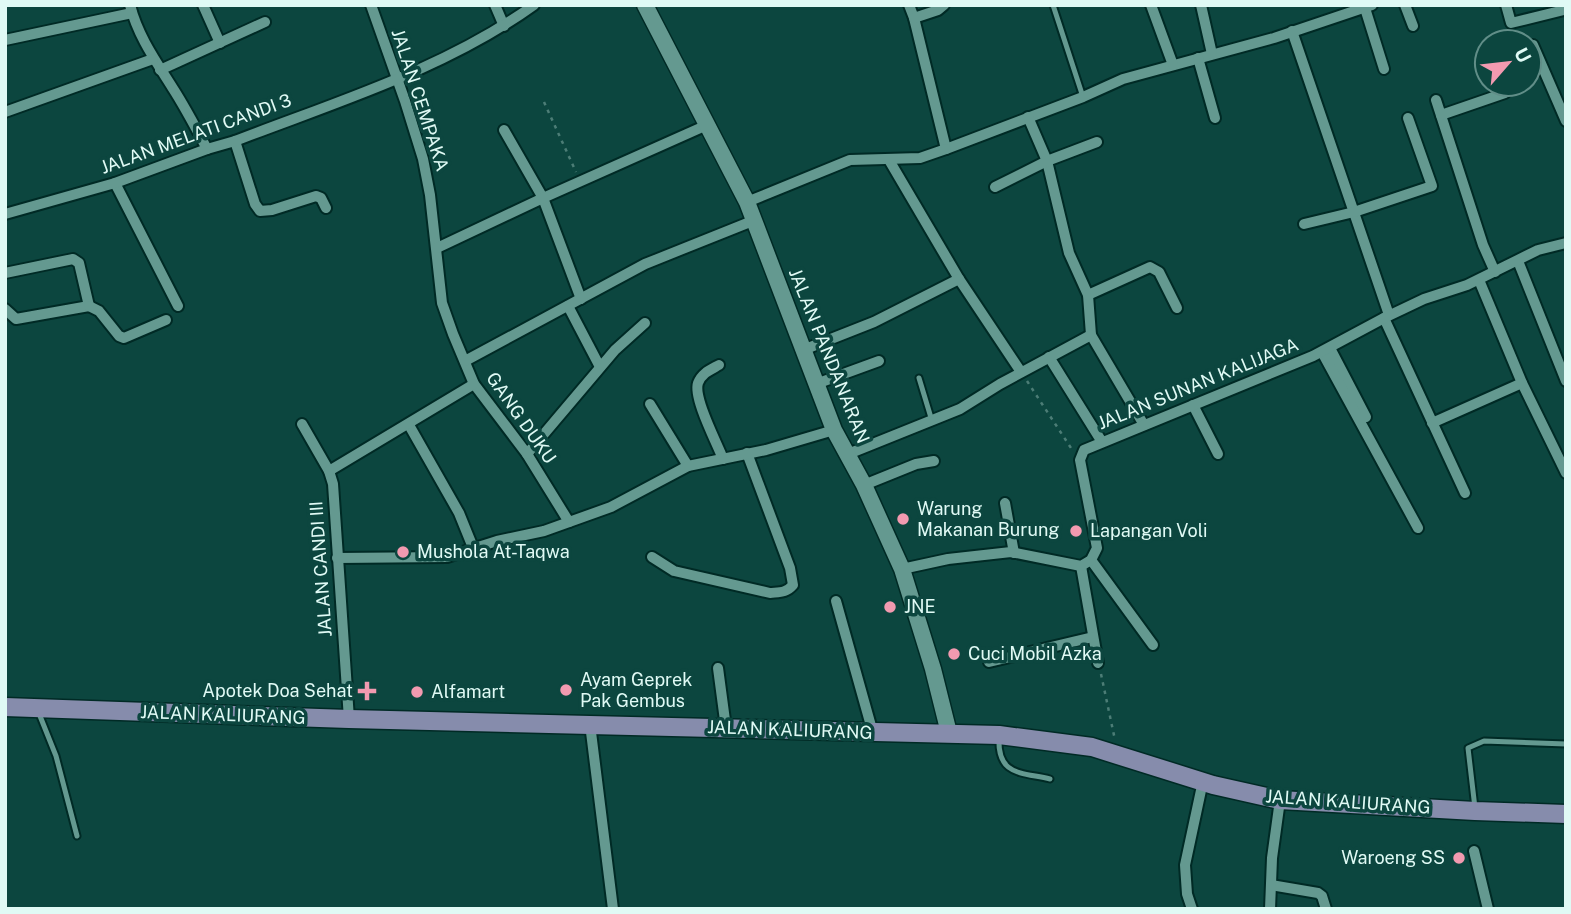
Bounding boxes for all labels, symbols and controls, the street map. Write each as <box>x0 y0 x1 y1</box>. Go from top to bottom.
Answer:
street label: JALAN CEMPAKA <box>388 26 453 174</box>
north arrow <box>1473 28 1543 98</box>
text: U <box>1510 44 1536 66</box>
street label: JALAN MELATI CANDI 3 <box>98 89 294 178</box>
street label: JALAN PANDANARAN <box>785 265 874 446</box>
street label: JALAN SUNAN KALIJAGA <box>1094 333 1302 434</box>
street label: GANG DUKU <box>482 368 561 467</box>
place label: Warung Makanan Burung <box>917 498 1060 540</box>
street label: JALAN CANDI III <box>305 500 336 638</box>
marker: Warung Makanan Burung <box>895 511 911 527</box>
place label: Lapangan Voli <box>1090 520 1208 541</box>
marker: Lapangan Voli <box>1068 523 1084 539</box>
place label: Mushola At-Taqwa <box>417 541 570 562</box>
marker: Mushola At-Taqwa <box>395 544 411 560</box>
place label: JNE <box>904 596 936 617</box>
marker: JNE <box>882 599 898 615</box>
place label: Cuci Mobil Azka <box>968 643 1102 664</box>
marker: Cuci Mobil Azka <box>946 646 962 662</box>
place label: Ayam Geprek Pak Gembus <box>580 669 692 711</box>
place label: Apotek Doa Sehat <box>202 680 353 701</box>
place label: Alfamart <box>431 681 505 702</box>
marker: Ayam Geprek Pak Gembus <box>558 682 574 698</box>
marker: Apotek Doa Sehat <box>359 683 375 699</box>
marker: Alfamart <box>409 684 425 700</box>
street label: JALAN KALIURANG <box>140 701 306 728</box>
street label: JALAN KALIURANG <box>707 716 873 743</box>
street label: JALAN KALIURANG <box>1265 785 1431 818</box>
place label: Waroeng SS <box>1341 847 1445 868</box>
marker: Waroeng SS <box>1451 850 1467 866</box>

